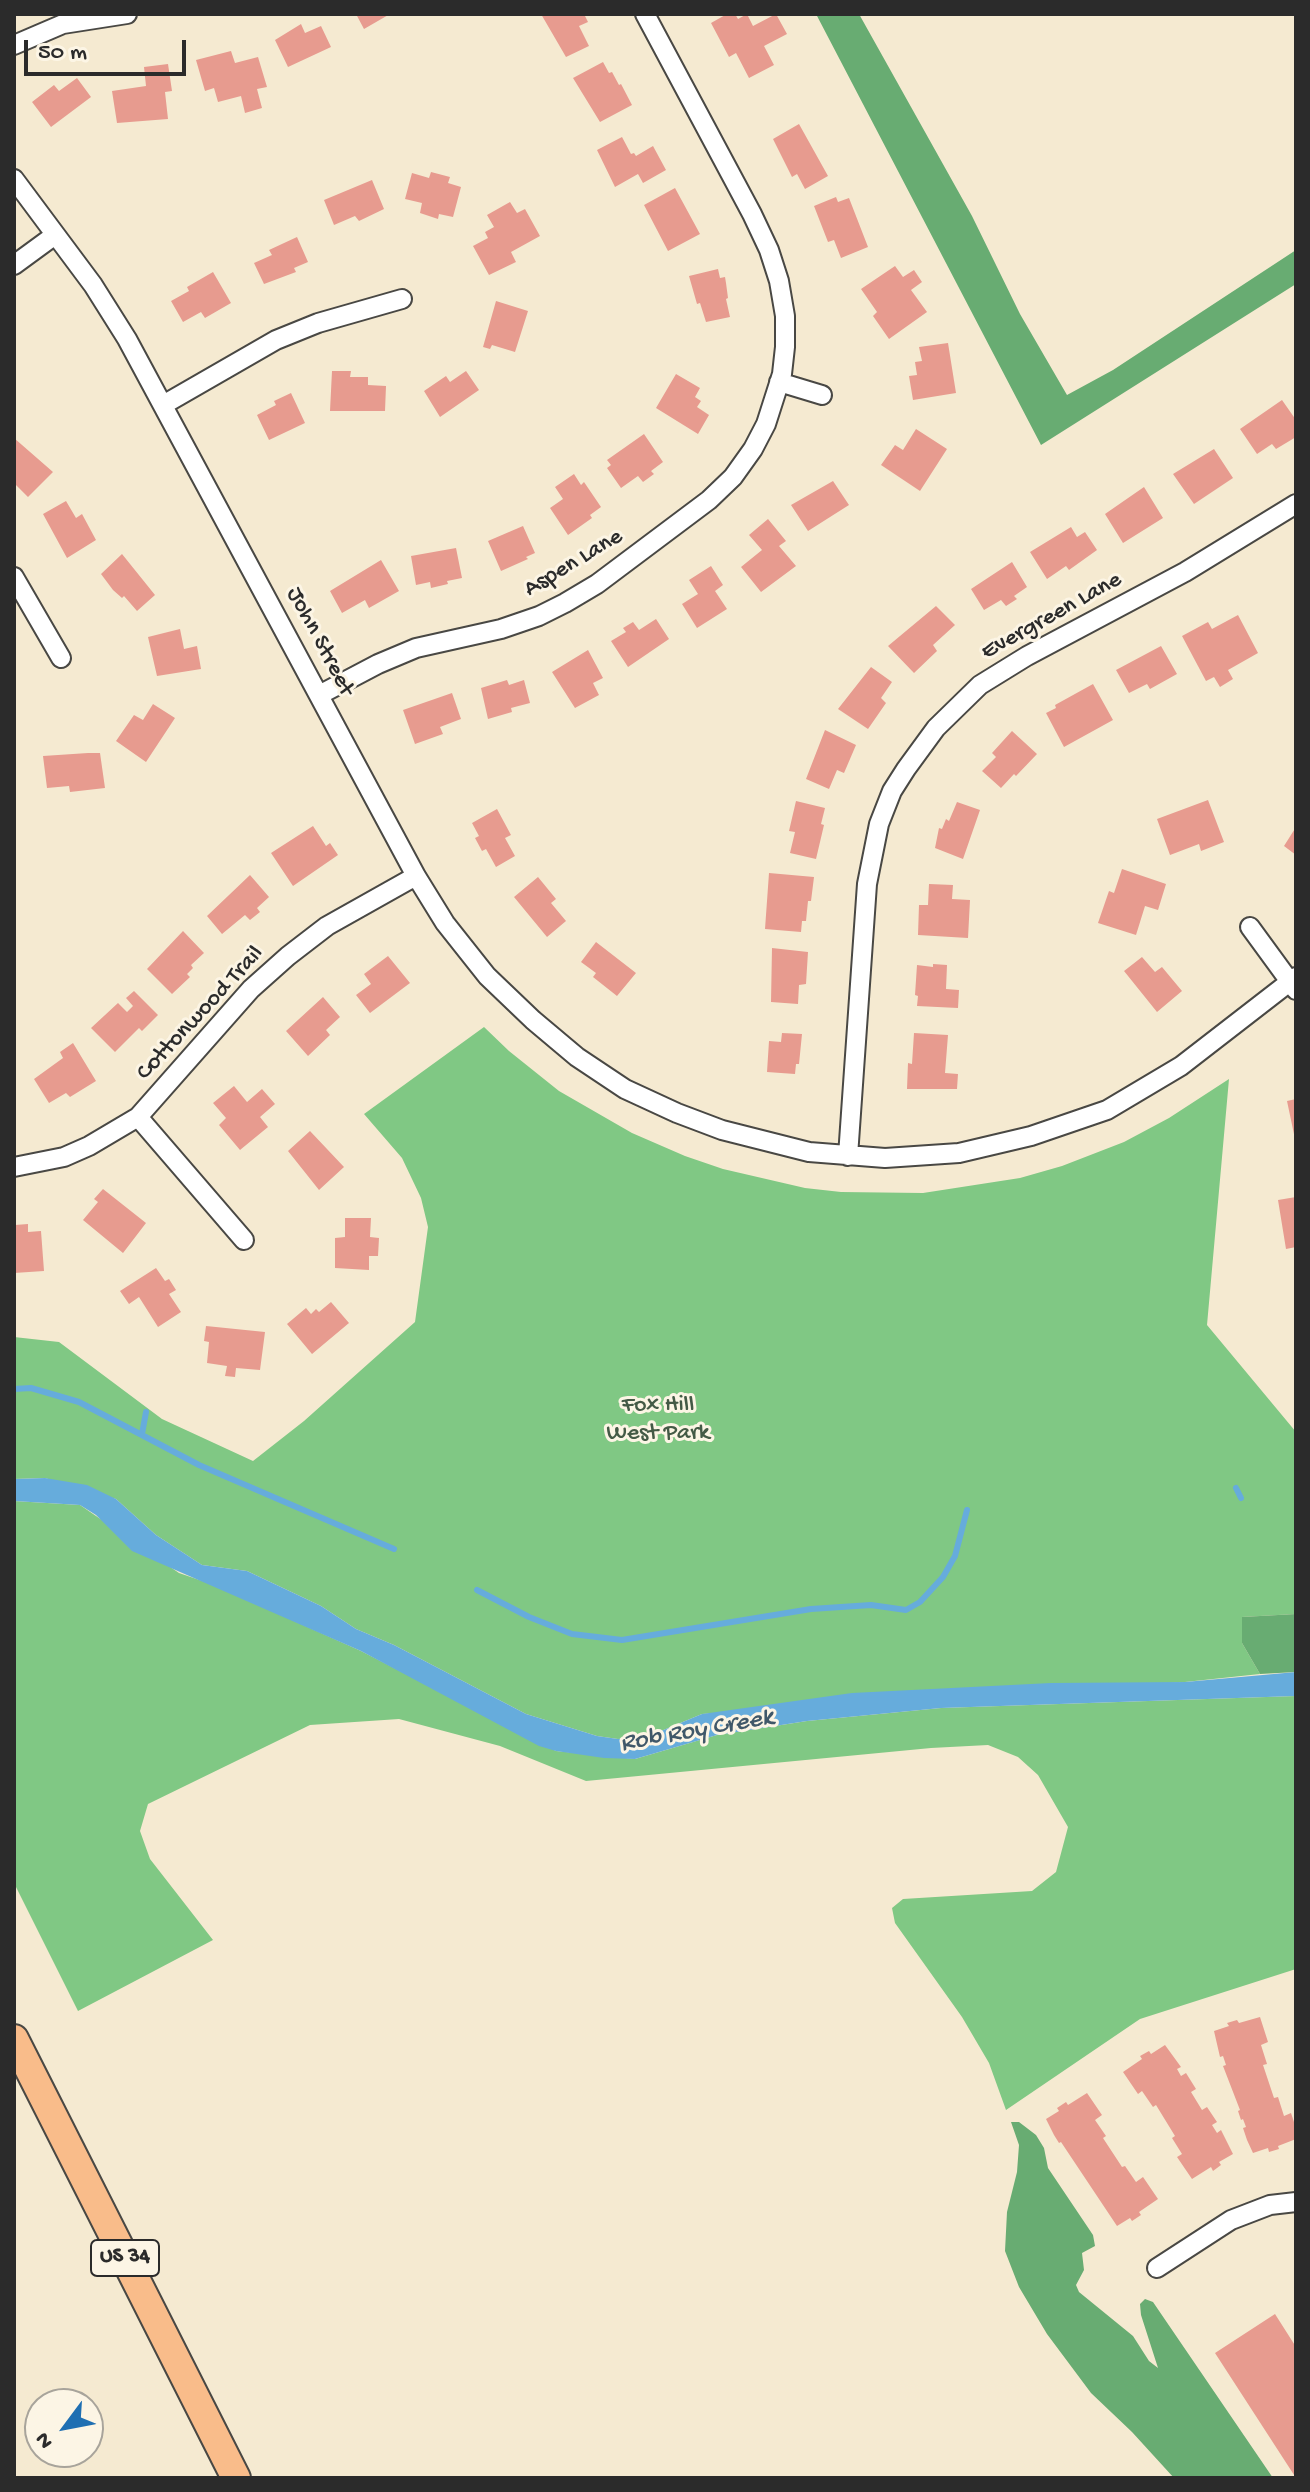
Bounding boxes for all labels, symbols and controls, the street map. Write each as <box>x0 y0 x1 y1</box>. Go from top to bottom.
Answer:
scale bar <box>28 24 190 74</box>
text: 50 m <box>38 39 87 68</box>
street label: Aspen Lane <box>519 523 629 605</box>
street label: Evergreen Lane <box>977 567 1127 667</box>
street label: John Street <box>278 583 360 701</box>
street label: Cottonwood Trail <box>131 941 271 1087</box>
park label: Fox Hill West Park <box>607 1392 709 1448</box>
water label: Rob Roy Creek <box>618 1703 776 1761</box>
road number: US 34 <box>91 2240 159 2276</box>
north arrow <box>24 2388 104 2468</box>
text: N <box>31 2427 60 2453</box>

